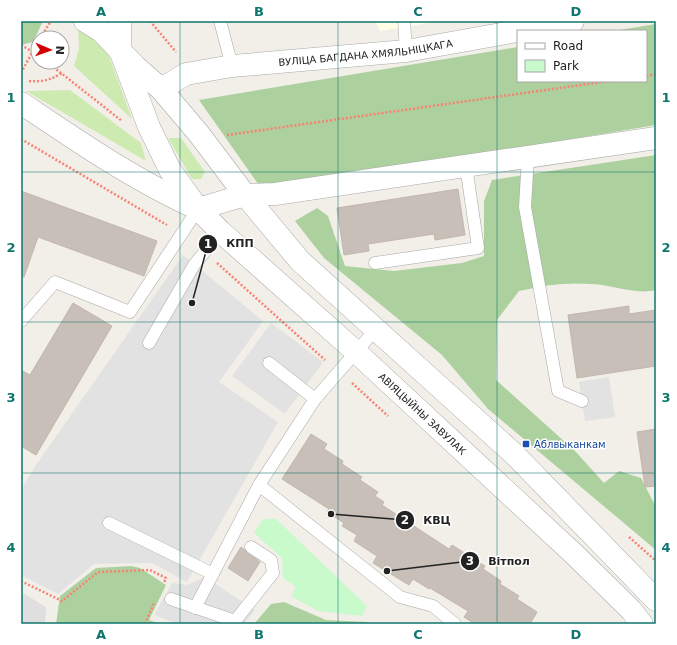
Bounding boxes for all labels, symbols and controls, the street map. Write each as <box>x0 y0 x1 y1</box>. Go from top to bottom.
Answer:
text: A <box>96 4 106 19</box>
text: B <box>254 4 264 19</box>
text: C <box>413 4 423 19</box>
text: D <box>571 4 582 19</box>
north arrow <box>30 30 70 70</box>
legend <box>517 30 647 82</box>
street label: ВУЛІЦА БАГДАНА ХМЯЛЬНІЦКАГА <box>278 38 454 68</box>
text: Road <box>553 39 583 53</box>
text: N <box>53 45 66 55</box>
text: Park <box>553 59 579 73</box>
text: 1 <box>6 90 16 105</box>
text: 1 <box>661 90 671 105</box>
callout: КПП <box>198 232 261 255</box>
text: 1 <box>204 237 212 251</box>
text: КПП <box>226 237 254 250</box>
text: 2 <box>6 240 16 255</box>
text: 2 <box>661 240 671 255</box>
street label: АВІЯЦЫЙНЫ ЗАВУЛАК <box>376 371 468 457</box>
text: 3 <box>6 390 16 405</box>
text: 3 <box>661 390 671 405</box>
marker: Аблвыканкам <box>521 439 531 449</box>
place label: Аблвыканкам <box>534 439 606 450</box>
callout: КВЦ <box>395 508 459 531</box>
text: 2 <box>401 513 409 527</box>
text: КВЦ <box>423 514 451 527</box>
text: 4 <box>6 540 16 555</box>
text: 4 <box>661 540 671 555</box>
callout: Вітпол <box>460 549 537 572</box>
text: 3 <box>466 554 474 568</box>
text: Вітпол <box>488 555 530 568</box>
text: A <box>96 627 106 642</box>
text: B <box>254 627 264 642</box>
text: C <box>413 627 423 642</box>
text: D <box>571 627 582 642</box>

